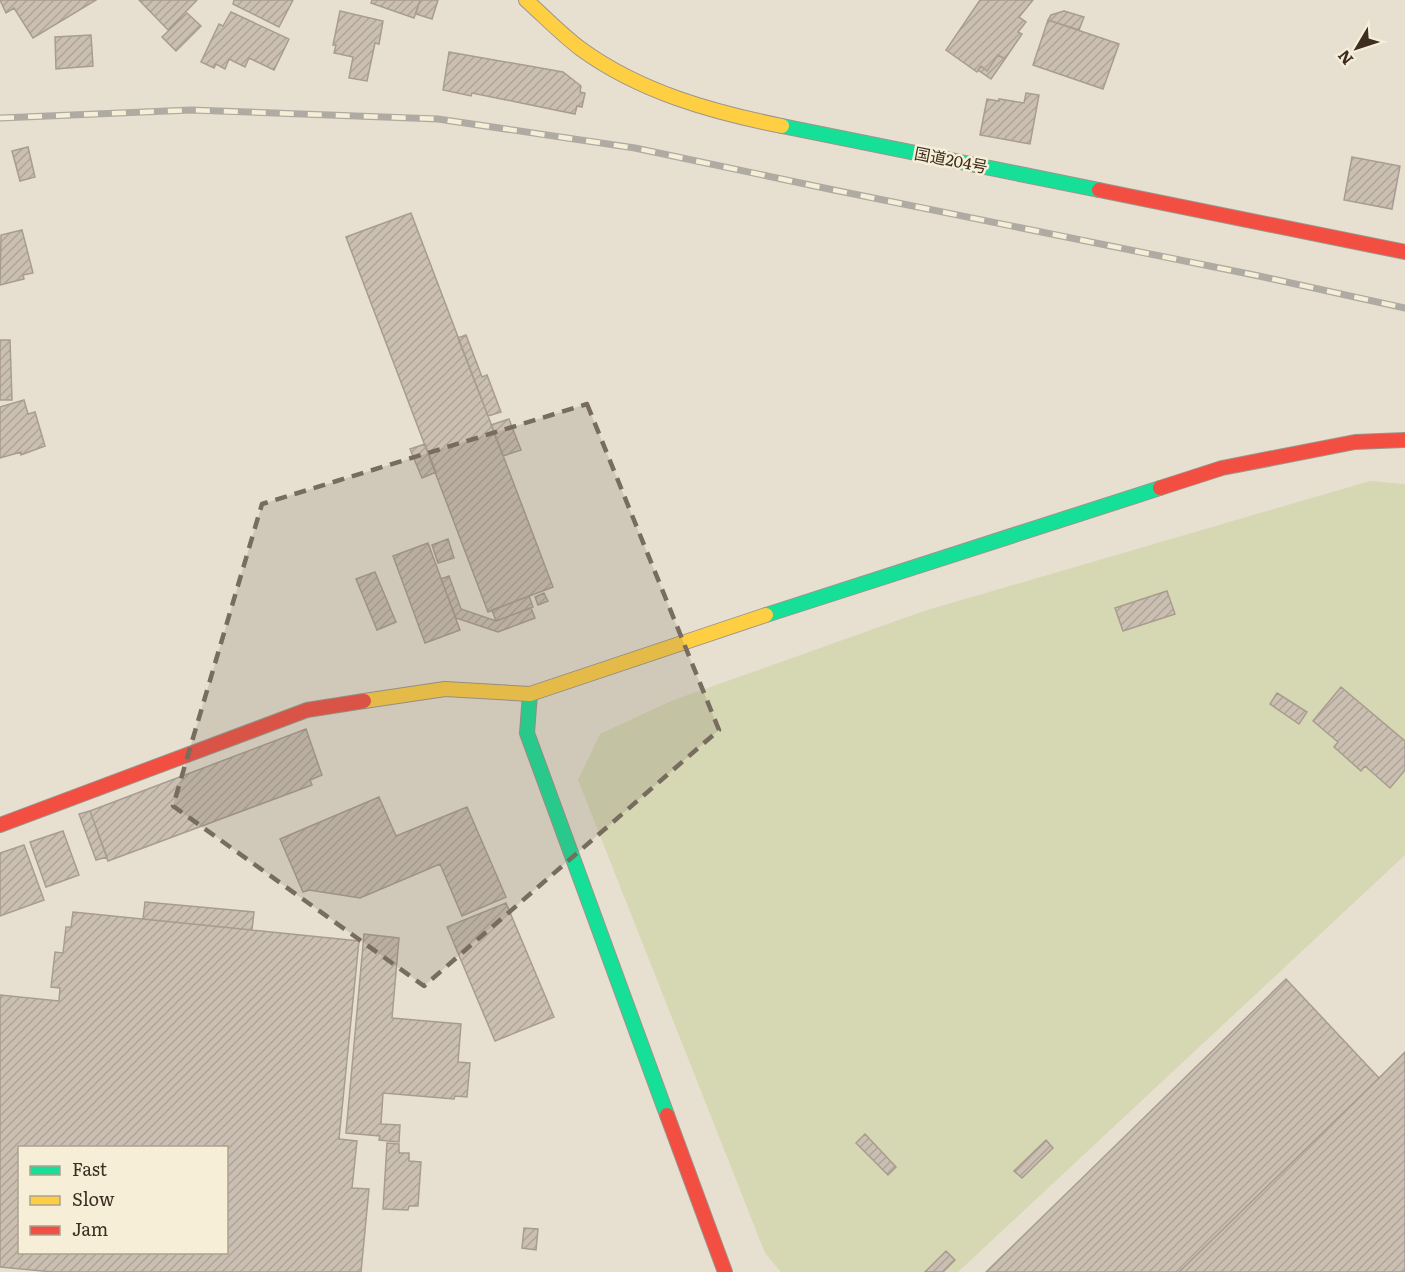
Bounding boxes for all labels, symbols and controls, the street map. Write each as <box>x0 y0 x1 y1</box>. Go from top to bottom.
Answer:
north arrow <box>1327 18 1387 78</box>
text: N <box>1331 45 1358 71</box>
street label: 国道204号 <box>912 140 990 178</box>
legend <box>18 1146 228 1254</box>
text: Fast <box>72 1155 108 1182</box>
text: Slow <box>72 1185 115 1212</box>
text: Jam <box>72 1215 108 1242</box>

